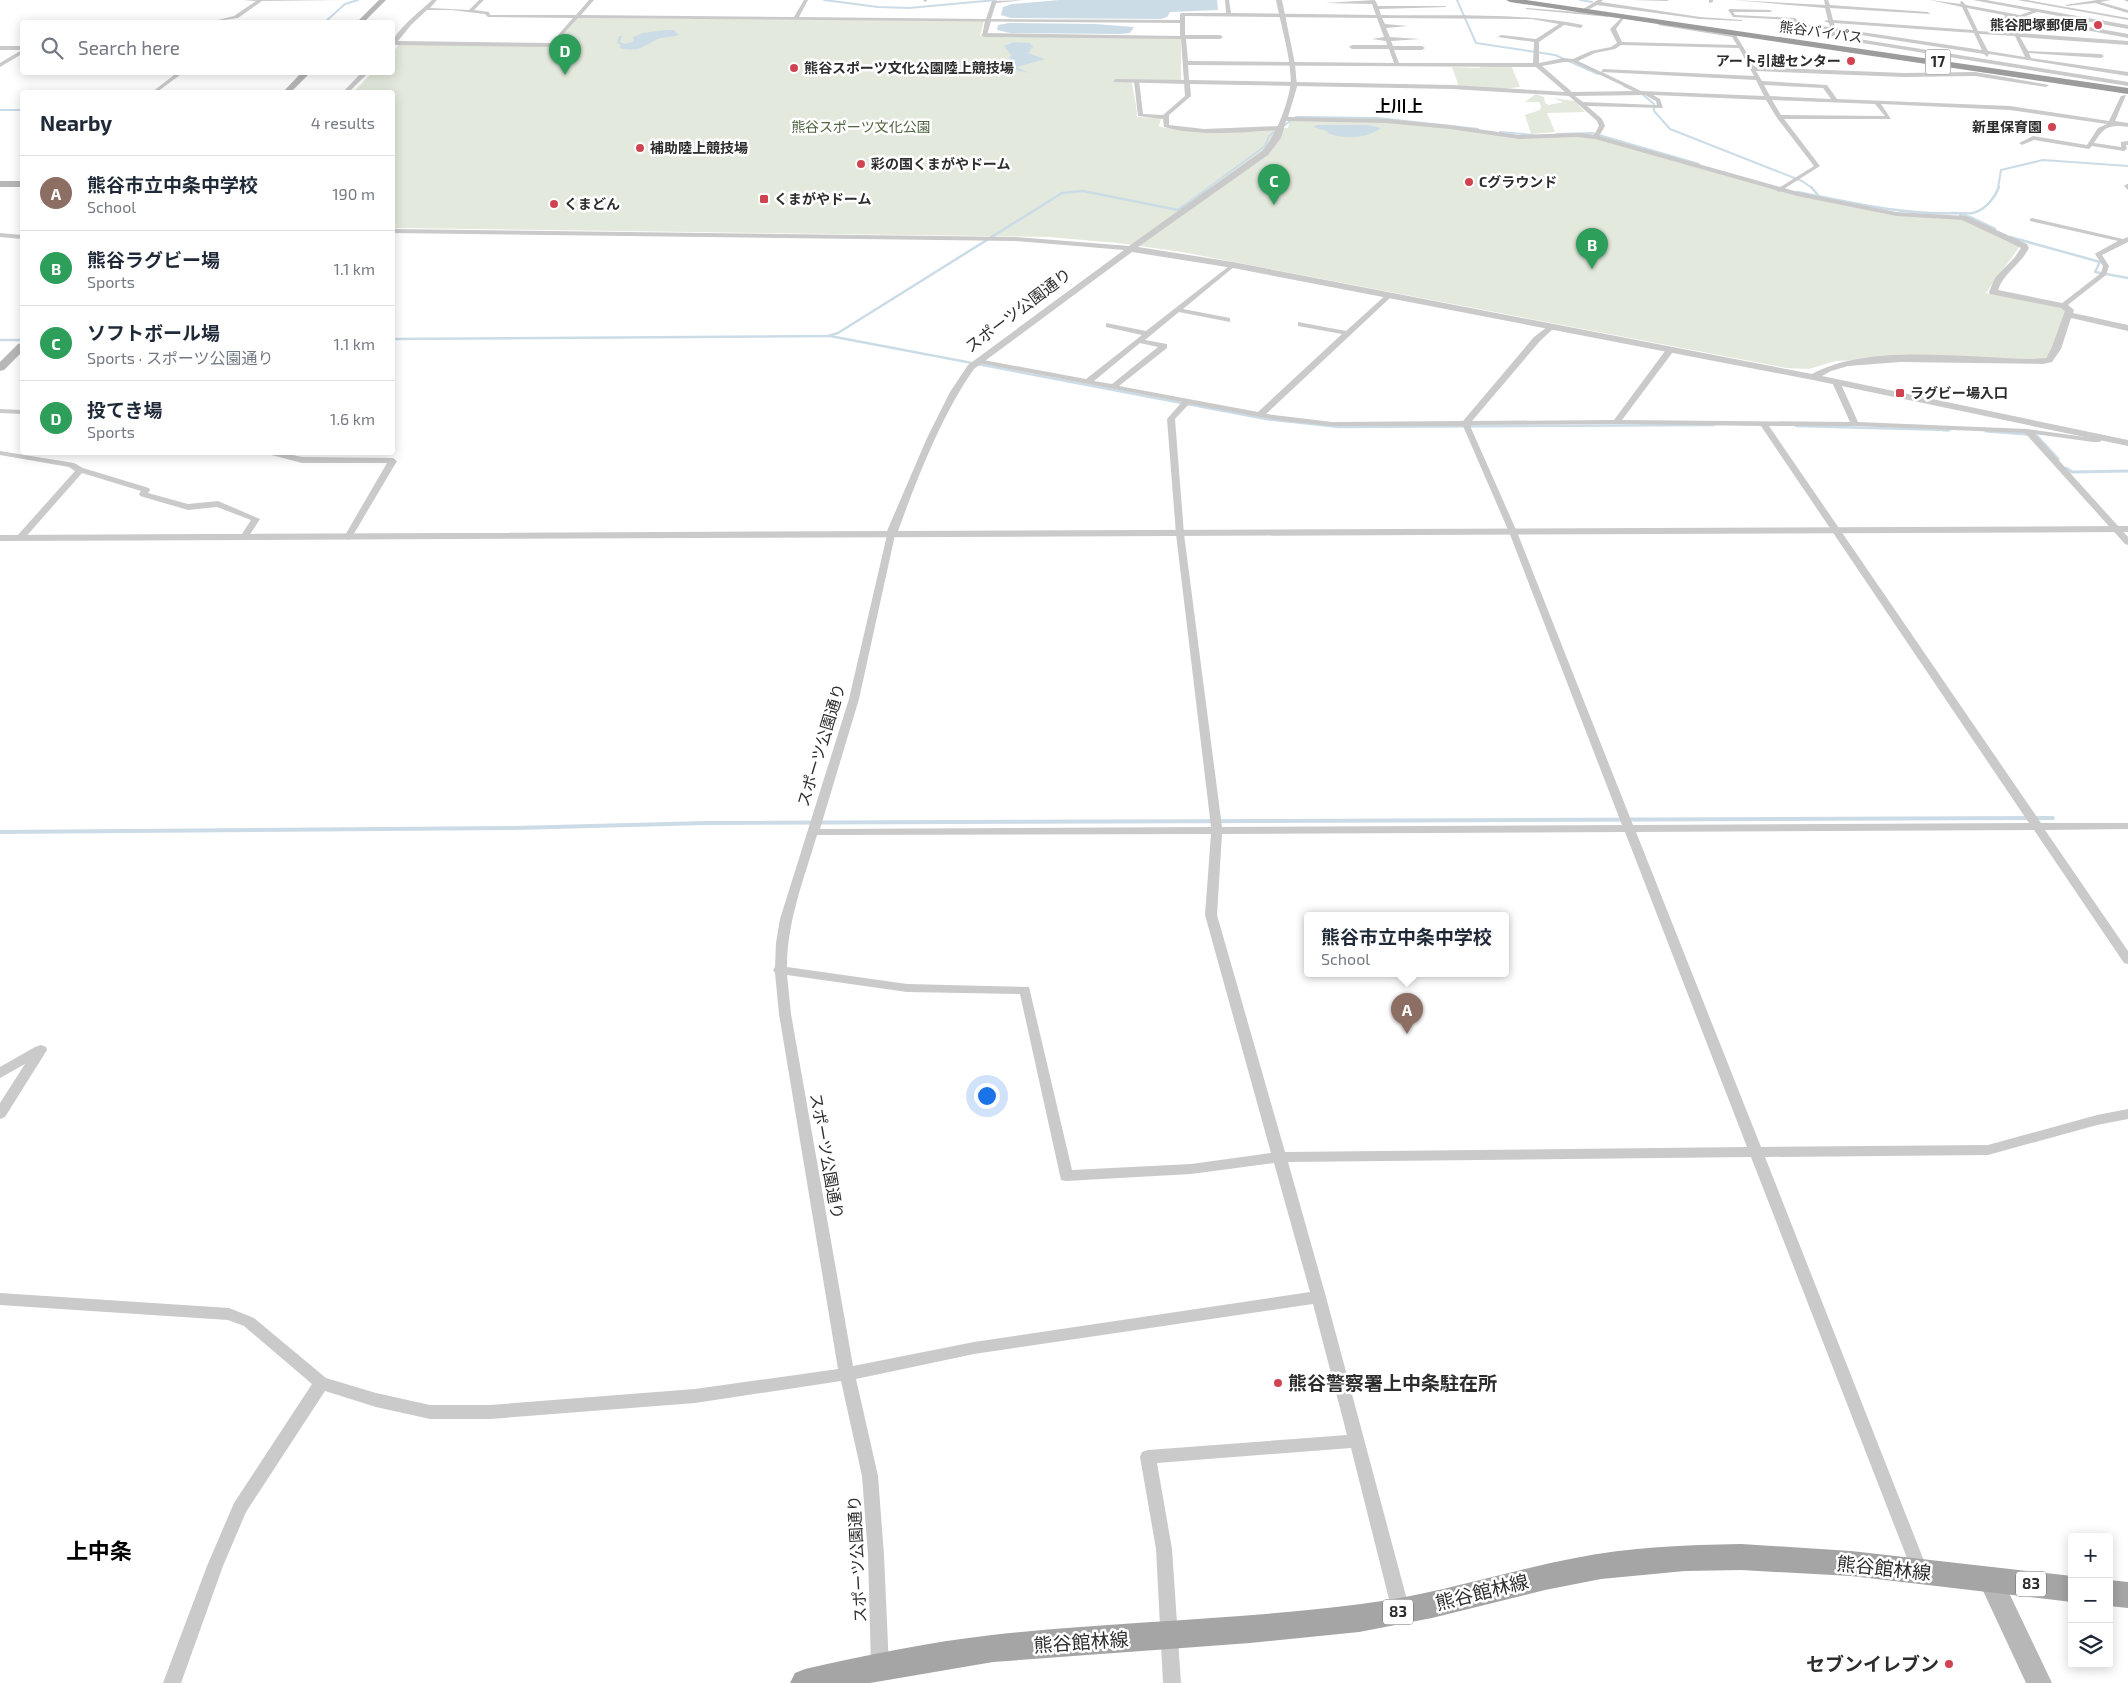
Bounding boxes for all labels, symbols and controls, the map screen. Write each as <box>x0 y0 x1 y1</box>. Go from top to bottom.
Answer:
place label: 熊谷肥塚郵便局 <box>1990 16 2088 33</box>
street label: 熊谷バイパス <box>1778 17 1864 46</box>
marker: 熊谷肥塚郵便局 <box>2092 19 2104 31</box>
search box <box>20 20 395 75</box>
icon: search <box>38 34 66 62</box>
pin: D <box>549 34 581 75</box>
text: Search here <box>78 36 180 59</box>
road number: 17 <box>1926 50 1950 74</box>
place label: アート引越センター <box>1716 52 1841 69</box>
marker: アート引越センター <box>1845 55 1857 67</box>
place label: 熊谷スポーツ文化公園陸上競技場 <box>804 59 1014 76</box>
marker: 熊谷スポーツ文化公園陸上競技場 <box>788 62 800 74</box>
district label: 上川上 <box>1375 96 1423 115</box>
text: Nearby <box>40 110 112 135</box>
text: 4 results <box>311 113 375 132</box>
park label: 熊谷スポーツ文化公園 <box>791 118 931 135</box>
place label: 新里保育園 <box>1972 118 2042 135</box>
marker: 新里保育園 <box>2046 121 2058 133</box>
place label: 補助陸上競技場 <box>650 139 748 156</box>
marker: 補助陸上競技場 <box>634 142 646 154</box>
place label: 彩の国くまがやドーム <box>871 155 1011 172</box>
marker: 彩の国くまがやドーム <box>855 158 867 170</box>
pin: C <box>1258 164 1290 205</box>
text: 熊谷市立中条中学校 <box>87 173 258 196</box>
place label: Cグラウンド <box>1479 173 1557 190</box>
marker: Cグラウンド <box>1463 176 1475 188</box>
text: A <box>51 184 61 203</box>
text: 190 m <box>332 184 375 203</box>
place label: くまがやドーム <box>774 190 872 207</box>
marker: くまがやドーム <box>758 193 770 205</box>
place label: くまどん <box>564 195 620 212</box>
text: School <box>87 197 136 216</box>
marker: くまどん <box>548 198 560 210</box>
pin: B <box>1576 228 1608 269</box>
text: 熊谷ラグビー場 <box>87 248 220 271</box>
text: B <box>51 259 61 278</box>
text: 1.1 km <box>334 259 375 278</box>
street label: スポーツ公園通り <box>961 264 1074 356</box>
text: Sports <box>87 272 135 291</box>
text: ソフトボール場 <box>87 321 220 344</box>
text: C <box>51 334 61 353</box>
text: 1.1 km <box>334 334 375 353</box>
text: Sports · スポーツ公園通り <box>87 348 274 367</box>
place label: ラグビー場入口 <box>1910 384 2008 401</box>
marker: ラグビー場入口 <box>1894 387 1906 399</box>
text: 投てき場 <box>87 398 162 421</box>
text: D <box>51 409 61 428</box>
text: 1.6 km <box>330 409 375 428</box>
text: Sports <box>87 422 135 441</box>
street label: スポーツ公園通り <box>793 681 848 809</box>
popup <box>1304 912 1509 977</box>
text: 熊谷市立中条中学校 <box>1321 925 1492 948</box>
text: School <box>1321 949 1370 968</box>
pin: A <box>1391 993 1423 1034</box>
your location <box>974 1083 1000 1109</box>
street label: スポーツ公園通り <box>807 1091 848 1220</box>
place label: 熊谷警察署上中条駐在所 <box>1288 1371 1497 1394</box>
marker: 熊谷警察署上中条駐在所 <box>1272 1377 1284 1389</box>
street label: スポーツ公園通り <box>844 1495 869 1623</box>
map controls <box>2068 1533 2113 1668</box>
button: + <box>2068 1533 2113 1578</box>
district label: 上中条 <box>66 1537 132 1563</box>
street label: 熊谷館林線 <box>1836 1551 1933 1584</box>
street label: 熊谷館林線 <box>1433 1569 1531 1614</box>
road number: 83 <box>2016 1572 2046 1596</box>
button: − <box>2068 1578 2113 1623</box>
road number: 83 <box>1383 1600 1413 1624</box>
button: layers <box>2068 1623 2113 1668</box>
street label: 熊谷館林線 <box>1033 1627 1129 1656</box>
place label: セブンイレブン <box>1806 1652 1939 1675</box>
marker: セブンイレブン <box>1943 1658 1955 1670</box>

